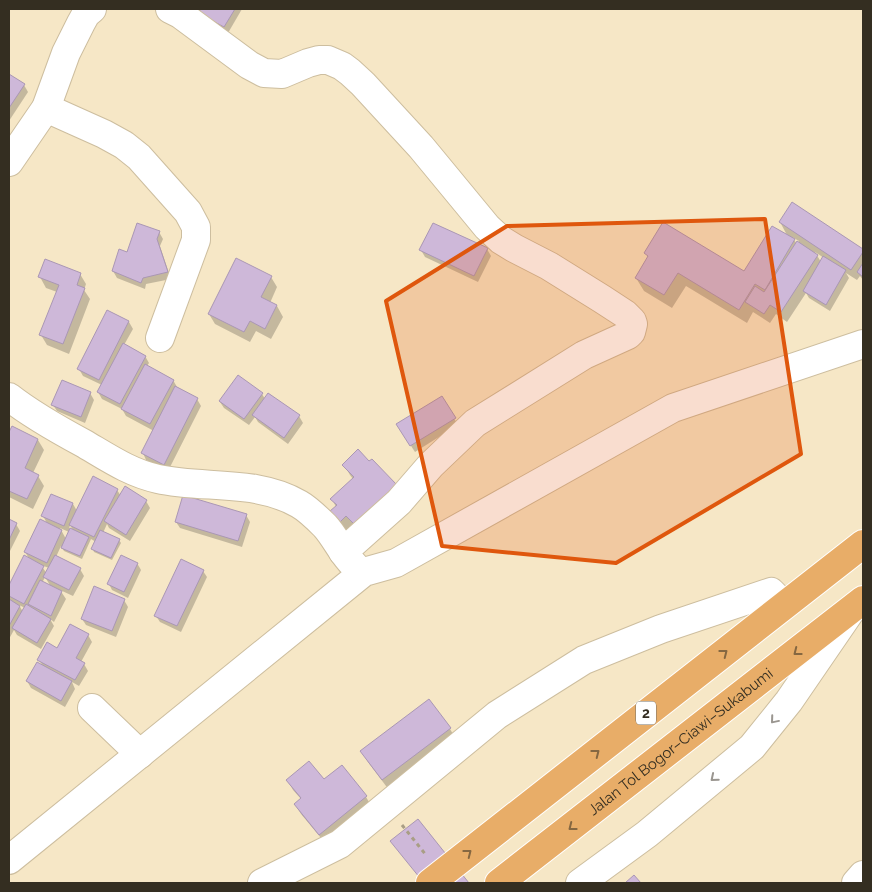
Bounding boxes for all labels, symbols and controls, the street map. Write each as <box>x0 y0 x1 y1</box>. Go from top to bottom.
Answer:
one-way arrow <box>794 646 803 654</box>
one-way arrow <box>718 650 727 658</box>
street label: Jalan Tol Bogor–Ciawi–Sukabumi <box>585 664 776 819</box>
road number: 2 <box>636 701 656 724</box>
one-way arrow <box>770 715 779 724</box>
one-way arrow <box>590 750 600 759</box>
one-way arrow <box>711 773 720 781</box>
one-way arrow <box>569 821 578 829</box>
one-way arrow <box>462 851 471 859</box>

